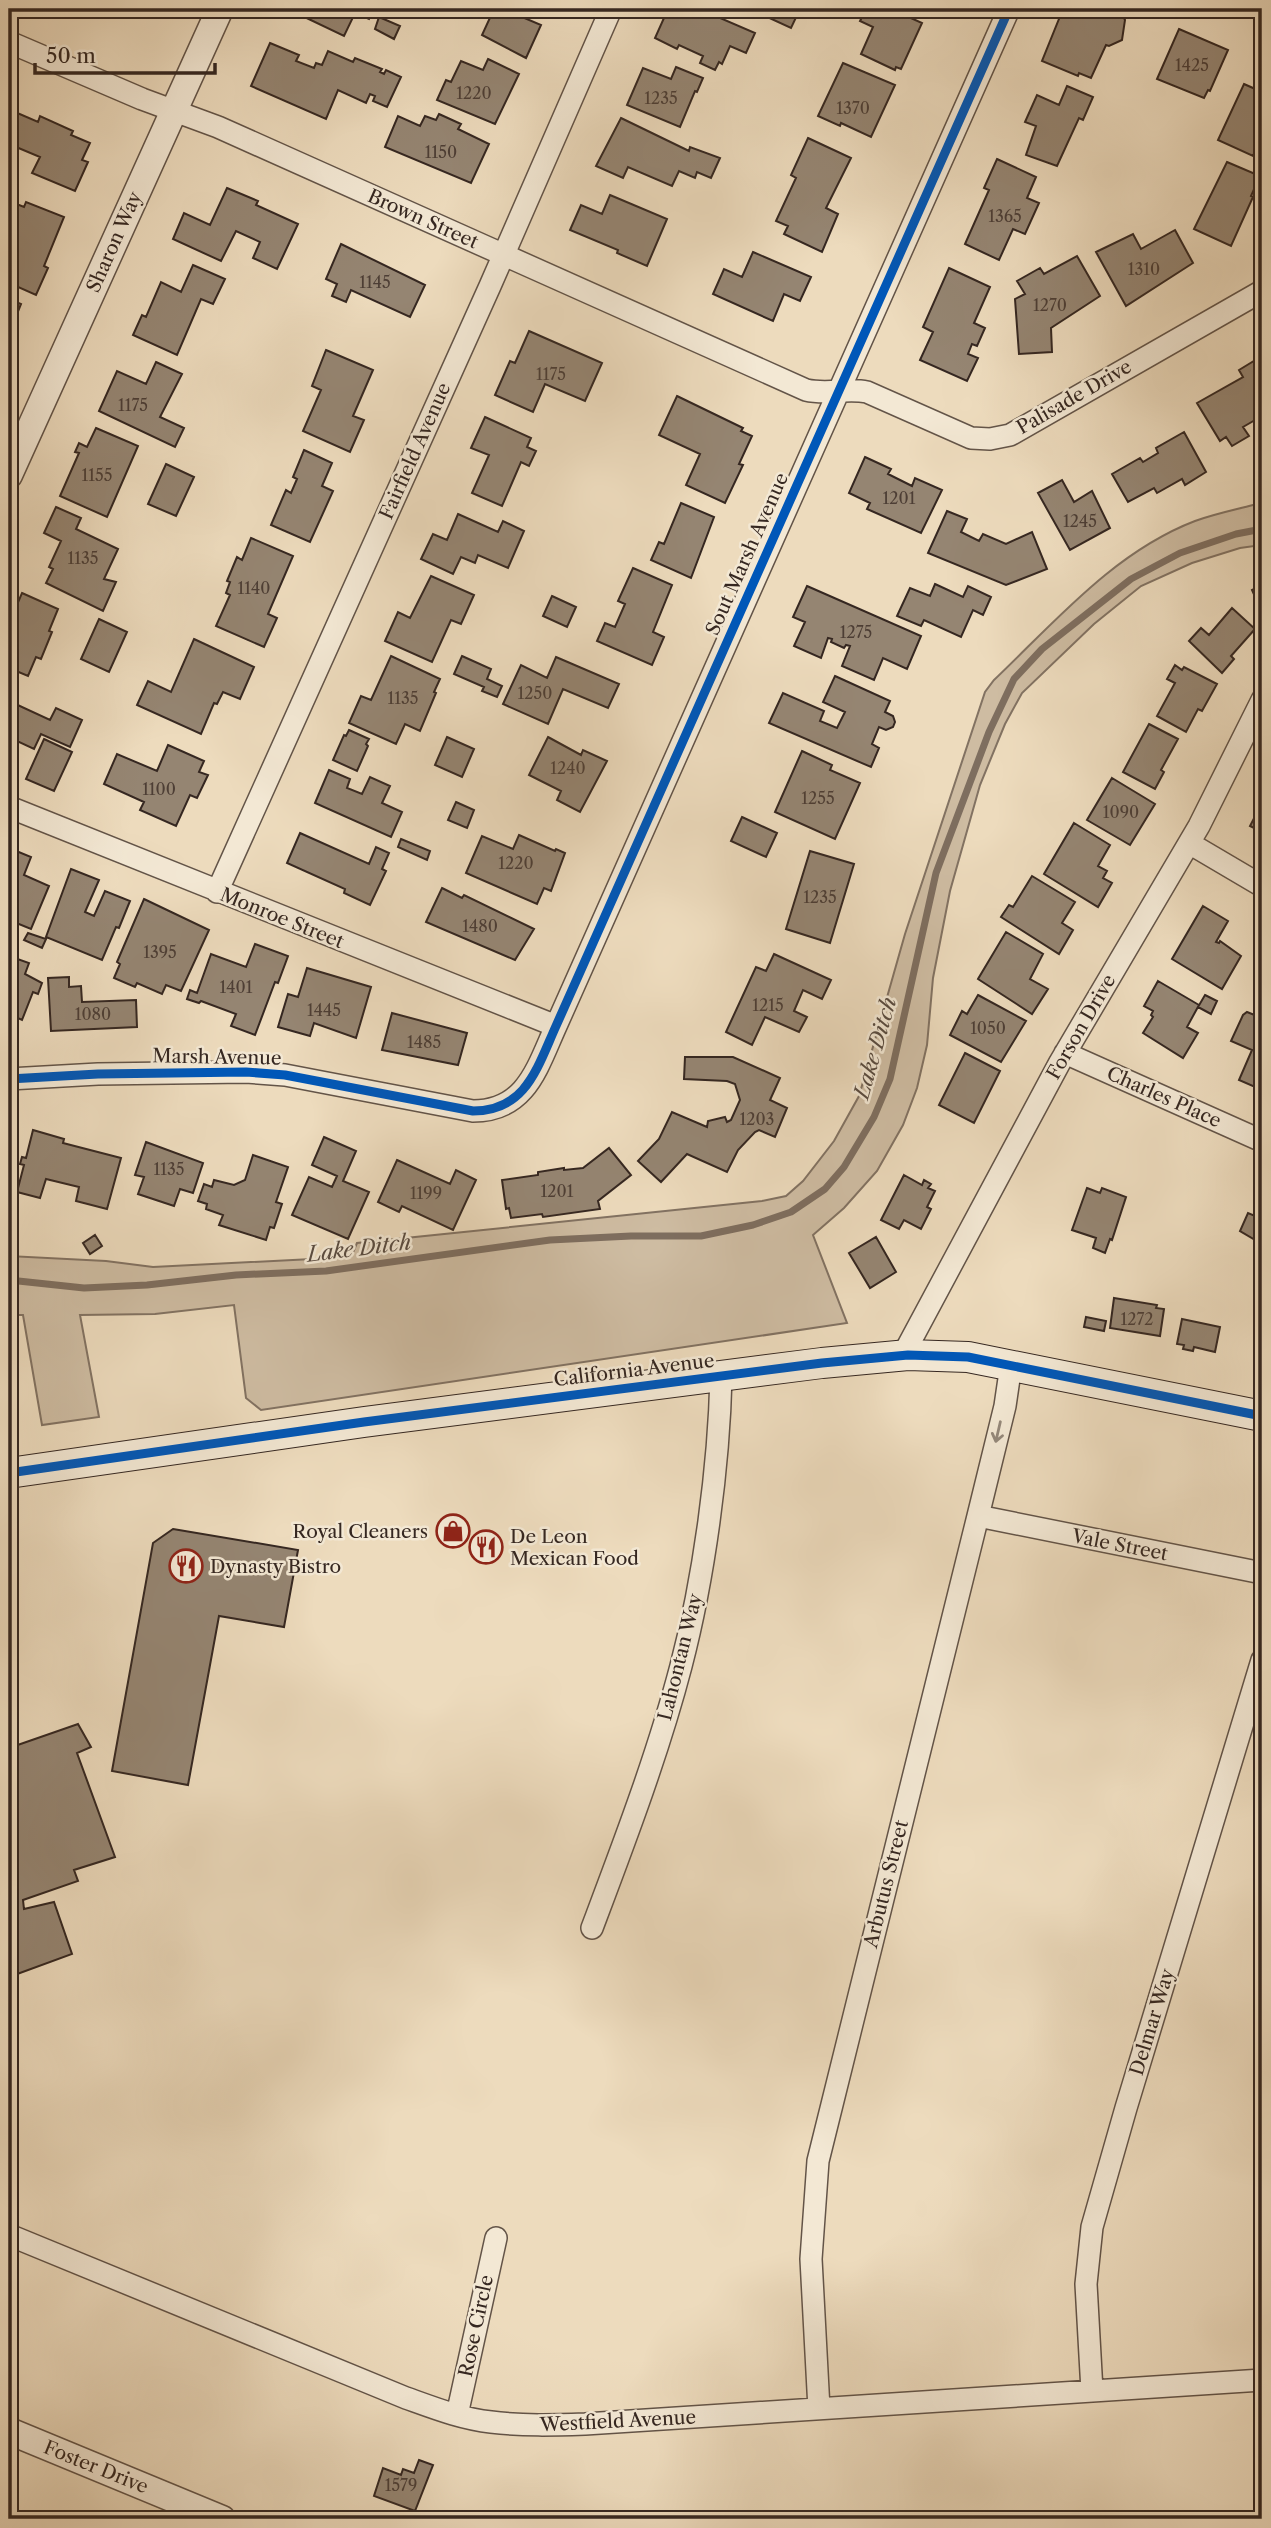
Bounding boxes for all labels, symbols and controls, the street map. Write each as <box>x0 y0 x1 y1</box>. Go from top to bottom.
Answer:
scale bar <box>35 32 215 76</box>
text: 50 m <box>46 43 96 68</box>
house number: 1425 <box>1175 55 1209 75</box>
house number: 1220 <box>456 83 492 103</box>
house number: 1235 <box>644 88 678 108</box>
house number: 1370 <box>836 98 870 118</box>
house number: 1150 <box>425 142 457 162</box>
street label: Brown Street <box>364 184 482 254</box>
street label: Sharon Way <box>81 188 147 296</box>
house number: 1365 <box>988 206 1022 226</box>
house number: 1310 <box>1128 259 1160 279</box>
house number: 1145 <box>359 272 391 292</box>
house number: 1270 <box>1033 295 1067 315</box>
street label: Palisade Drive <box>1013 355 1135 439</box>
house number: 1175 <box>536 364 566 384</box>
street label: Fairfield Avenue <box>375 379 455 523</box>
house number: 1175 <box>118 395 148 415</box>
house number: 1155 <box>82 465 112 485</box>
street label: Sout Marsh Avenue <box>701 469 793 639</box>
house number: 1201 <box>883 488 916 508</box>
house number: 1245 <box>1063 511 1097 531</box>
house number: 1135 <box>68 548 98 568</box>
house number: 1140 <box>238 578 270 598</box>
house number: 1275 <box>840 622 872 642</box>
house number: 1250 <box>518 683 552 703</box>
house number: 1135 <box>388 688 418 708</box>
house number: 1240 <box>550 758 586 778</box>
house number: 1100 <box>142 779 176 799</box>
house number: 1255 <box>801 788 835 808</box>
house number: 1090 <box>1103 802 1139 822</box>
house number: 1220 <box>498 853 534 873</box>
street label: Monroe Street <box>217 883 347 953</box>
house number: 1235 <box>803 887 837 907</box>
house number: 1480 <box>462 916 498 936</box>
house number: 1395 <box>143 942 177 962</box>
street label: Forson Drive <box>1042 970 1120 1084</box>
house number: 1401 <box>220 977 253 997</box>
water label: Lake Ditch <box>848 994 901 1104</box>
house number: 1215 <box>752 995 784 1015</box>
house number: 1445 <box>307 1000 341 1020</box>
house number: 1080 <box>75 1004 111 1024</box>
house number: 1050 <box>970 1018 1006 1038</box>
house number: 1485 <box>407 1032 441 1052</box>
street label: Marsh Avenue <box>152 1044 282 1070</box>
street label: Charles Place <box>1103 1061 1225 1133</box>
house number: 1203 <box>740 1109 774 1129</box>
house number: 1135 <box>154 1159 184 1179</box>
house number: 1201 <box>541 1181 574 1201</box>
house number: 1199 <box>410 1183 442 1203</box>
water label: Lake Ditch <box>304 1229 413 1267</box>
house number: 1272 <box>1120 1309 1154 1329</box>
street label: California Avenue <box>552 1349 716 1391</box>
one-way arrow <box>991 1420 1005 1443</box>
shop icon: Royal Cleaners <box>434 1512 472 1550</box>
place label: Royal Cleaners <box>293 1520 428 1543</box>
street label: Vale Street <box>1069 1524 1170 1566</box>
place label: De Leon Mexican Food <box>510 1525 639 1570</box>
restaurant icon: De Leon Mexican Food <box>467 1528 505 1566</box>
restaurant icon: Dynasty Bistro <box>167 1547 205 1585</box>
place label: Dynasty Bistro <box>210 1555 341 1578</box>
street label: Lahontan Way <box>653 1591 707 1723</box>
street label: Arbutus Street <box>859 1817 913 1951</box>
street label: Delmar Way <box>1125 1965 1179 2078</box>
street label: Rose Circle <box>454 2273 498 2379</box>
street label: Westfield Avenue <box>538 2405 697 2437</box>
street label: Foster Drive <box>40 2436 152 2498</box>
house number: 1579 <box>385 2475 417 2495</box>

